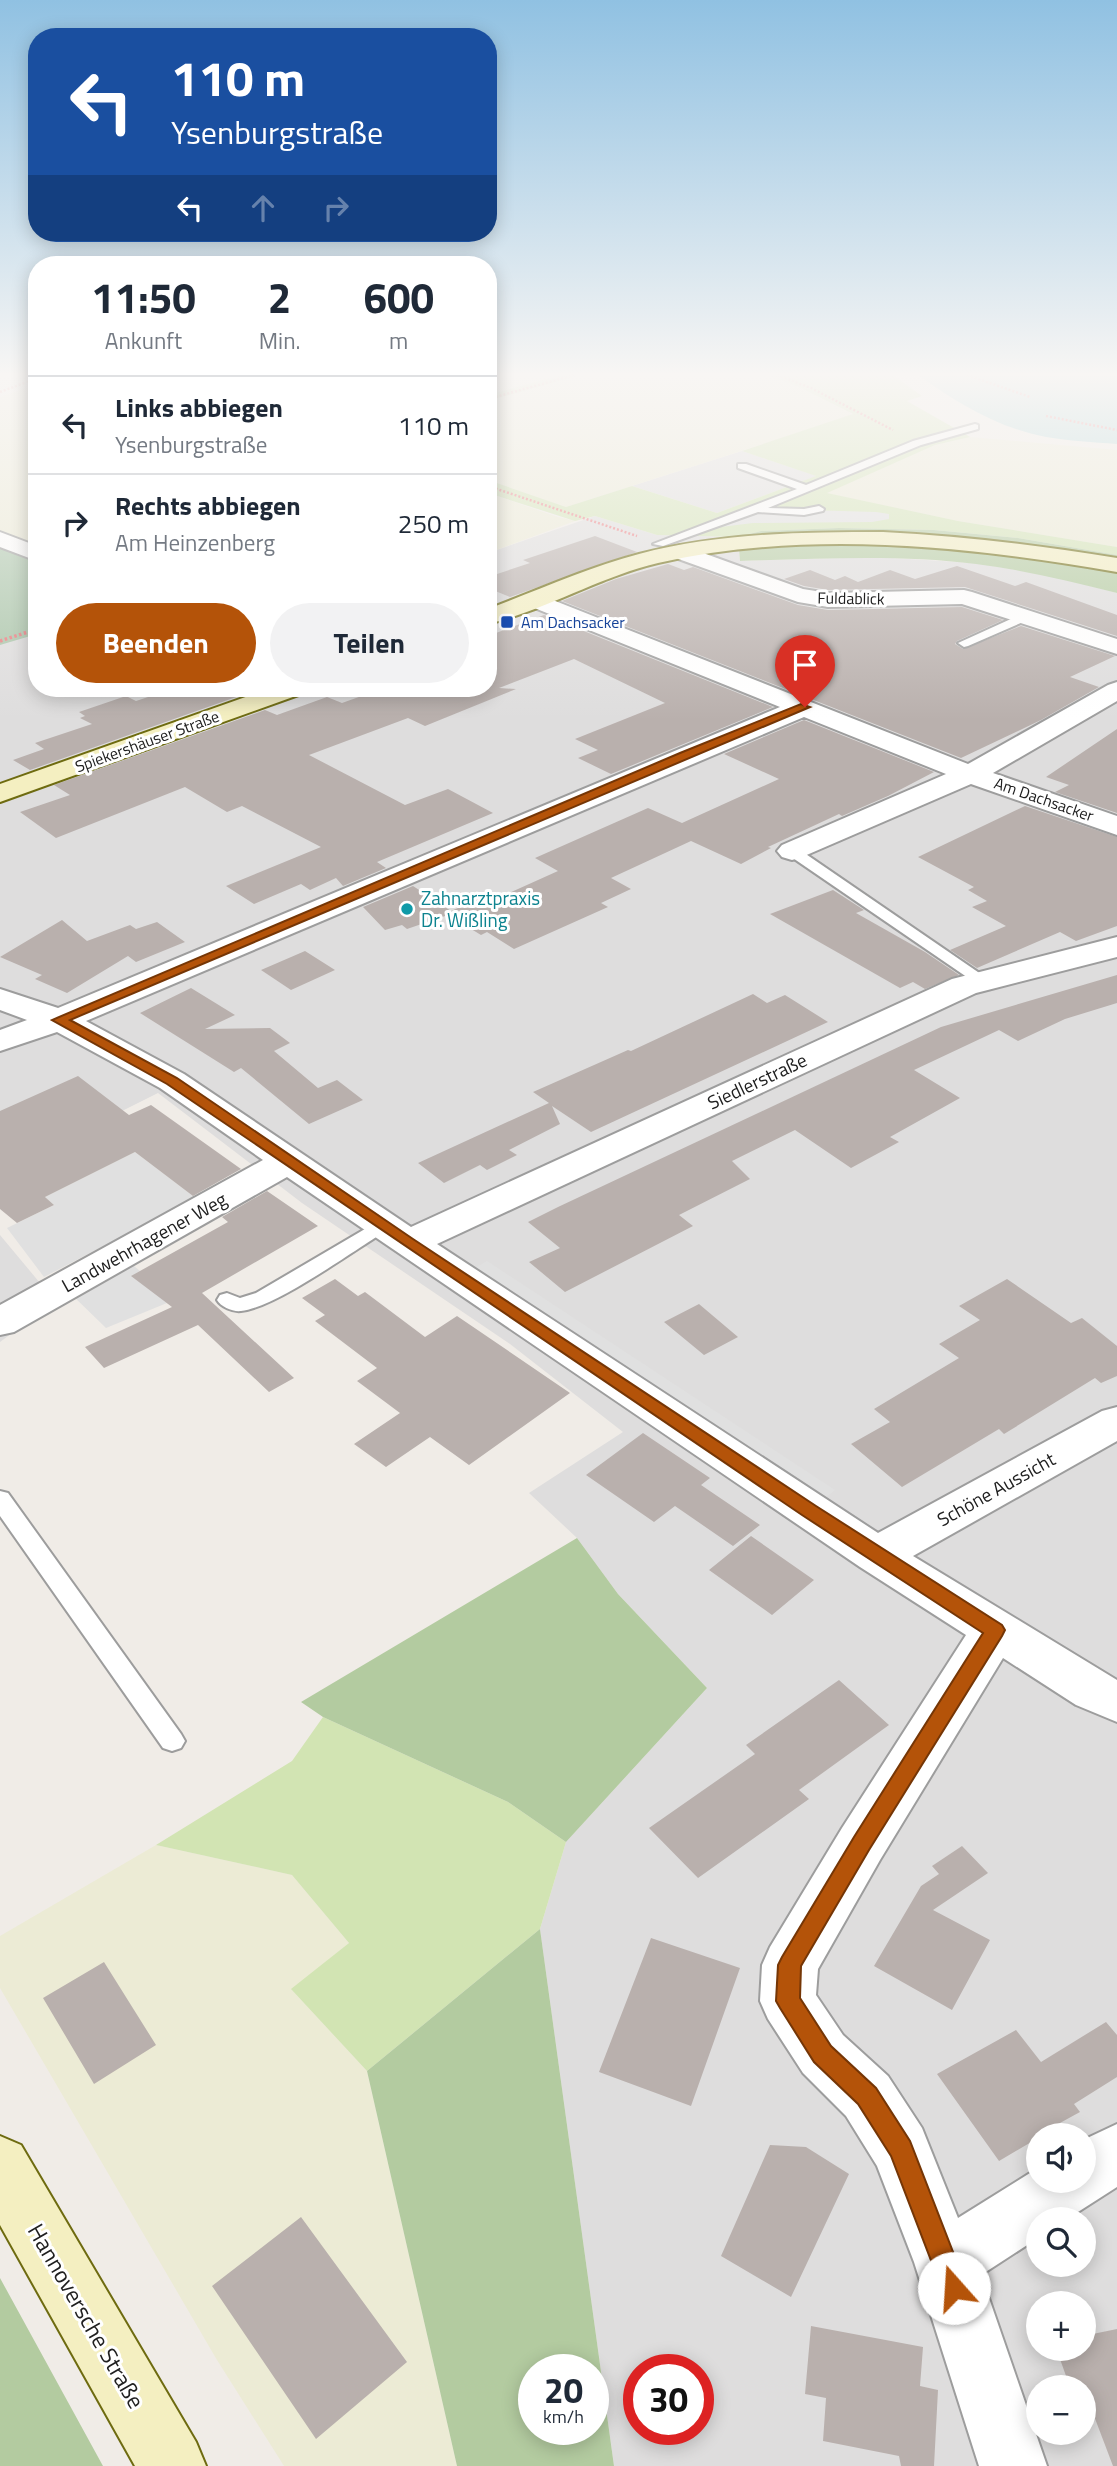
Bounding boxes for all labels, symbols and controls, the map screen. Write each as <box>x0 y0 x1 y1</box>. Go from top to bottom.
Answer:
text: 110 m <box>171 40 305 115</box>
icon: left <box>56 56 147 147</box>
text: Ysenburgstraße <box>171 108 383 156</box>
icon: left <box>171 189 209 227</box>
icon: ahead <box>244 189 282 227</box>
icon: right <box>317 189 355 227</box>
text: 11:50 <box>91 265 196 329</box>
text: 2 <box>268 265 291 329</box>
text: 600 <box>363 265 434 329</box>
text: Ankunft <box>105 323 182 358</box>
text: Min. <box>259 323 300 358</box>
text: m <box>389 323 408 358</box>
text: Links abbiegen <box>115 388 283 427</box>
icon: left <box>56 406 94 444</box>
text: 110 m <box>398 406 469 445</box>
text: Ysenburgstraße <box>115 427 267 462</box>
text: Rechts abbiegen <box>115 486 301 525</box>
icon: right <box>56 504 94 542</box>
text: 250 m <box>398 504 469 543</box>
text: Am Heinzenberg <box>115 525 275 560</box>
street label: Fuldablick <box>817 585 885 611</box>
button: Beenden <box>56 603 256 683</box>
button: Teilen <box>270 603 469 683</box>
place label: Am Dachsacker <box>521 610 625 634</box>
marker: Am Dachsacker <box>499 614 515 630</box>
pin <box>775 635 835 707</box>
icon: arrive <box>786 646 824 684</box>
street label: Spiekershäuser Straße <box>72 704 222 778</box>
street label: Am Dachsacker <box>991 771 1097 827</box>
place label: Zahnarztpraxis Dr. Wißling <box>421 883 540 934</box>
marker: Zahnarztpraxis Dr. Wißling <box>399 901 415 917</box>
street label: Siedlerstraße <box>702 1045 811 1116</box>
street label: Landwehrhagener Weg <box>56 1184 232 1299</box>
street label: Schöne Aussicht <box>931 1444 1060 1533</box>
map controls <box>1026 2123 1096 2445</box>
button: sound <box>1026 2123 1096 2193</box>
button: search <box>1026 2207 1096 2277</box>
street label: Hannoversche Straße <box>19 2217 154 2415</box>
position arrow <box>917 2251 991 2325</box>
button: + <box>1026 2291 1096 2361</box>
speed limit sign: 30 <box>623 2354 714 2445</box>
text: 20 <box>544 2363 583 2417</box>
button: − <box>1026 2375 1096 2445</box>
text: km/h <box>543 2403 584 2430</box>

